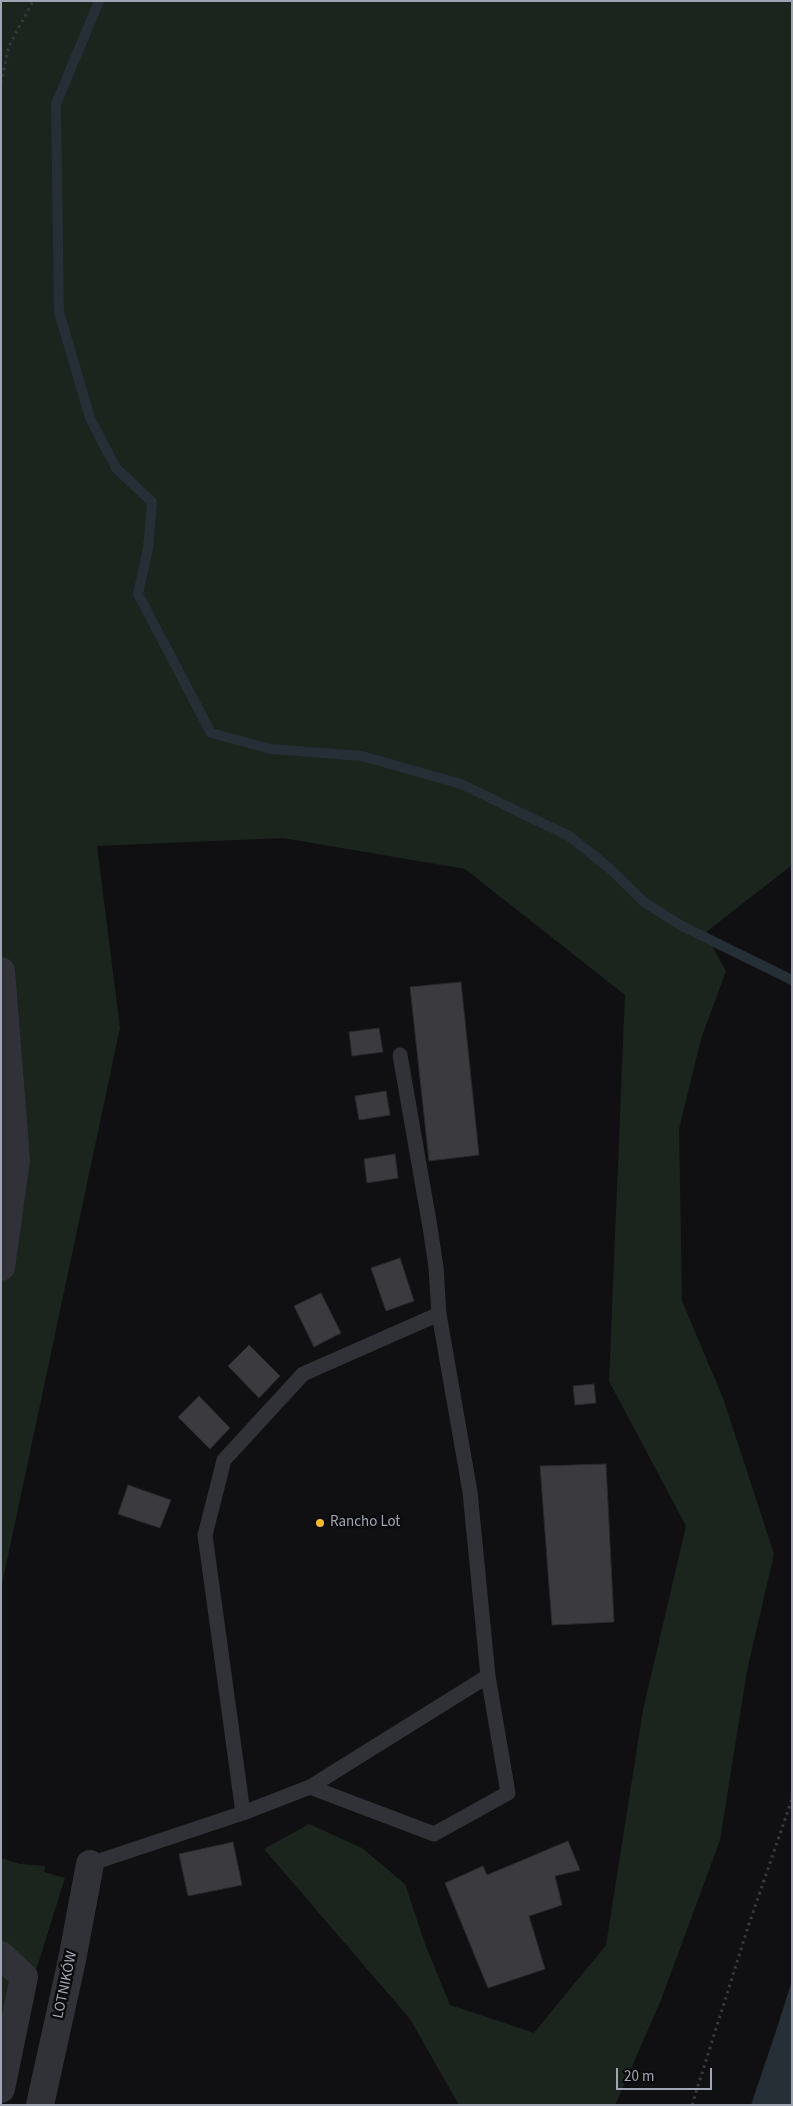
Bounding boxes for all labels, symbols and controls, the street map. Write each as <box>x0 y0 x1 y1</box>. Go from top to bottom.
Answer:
place label: Rancho Lot <box>330 1514 400 1532</box>
marker: Rancho Lot <box>314 1517 326 1529</box>
street label: LOTNIKÓW <box>50 1950 82 2020</box>
scale bar <box>618 2058 714 2090</box>
text: 20 m <box>624 2066 654 2087</box>

